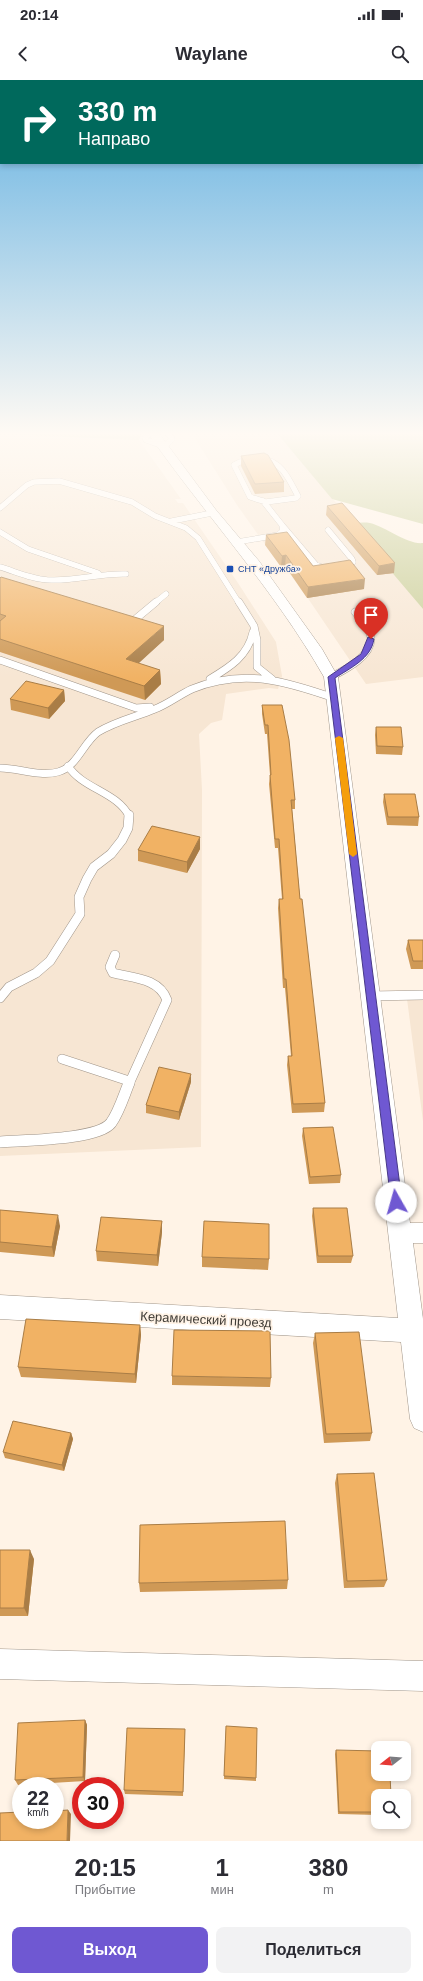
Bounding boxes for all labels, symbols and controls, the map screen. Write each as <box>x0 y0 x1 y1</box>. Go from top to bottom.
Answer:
text: 20:14 <box>20 6 58 23</box>
icon: back <box>12 43 34 65</box>
icon: search <box>389 43 411 65</box>
text: Waylane <box>175 44 248 64</box>
icon: right <box>12 96 64 148</box>
text: 330 m <box>78 96 157 127</box>
text: Направо <box>78 129 150 149</box>
marker: СНТ «Дружба» <box>225 564 235 574</box>
place label: СНТ «Дружба» <box>238 564 301 574</box>
pin <box>354 598 388 639</box>
icon: arrive <box>360 604 382 626</box>
position arrow <box>375 1181 417 1223</box>
street label: Керамический проезд <box>140 1309 272 1330</box>
north arrow <box>371 1741 411 1781</box>
map controls <box>371 1741 411 1829</box>
speed limit sign: 30 <box>72 1777 124 1829</box>
text: 22 <box>27 1787 49 1809</box>
button: search <box>371 1789 411 1829</box>
text: km/h <box>27 1807 49 1818</box>
text: 20:15 <box>75 1854 136 1881</box>
text: 1 <box>215 1854 229 1881</box>
text: 380 <box>308 1854 348 1881</box>
text: Прибытие <box>75 1882 136 1897</box>
text: мин <box>210 1882 234 1897</box>
text: m <box>323 1882 334 1897</box>
button: Выход <box>12 1927 208 1973</box>
button: Поделиться <box>216 1927 411 1973</box>

